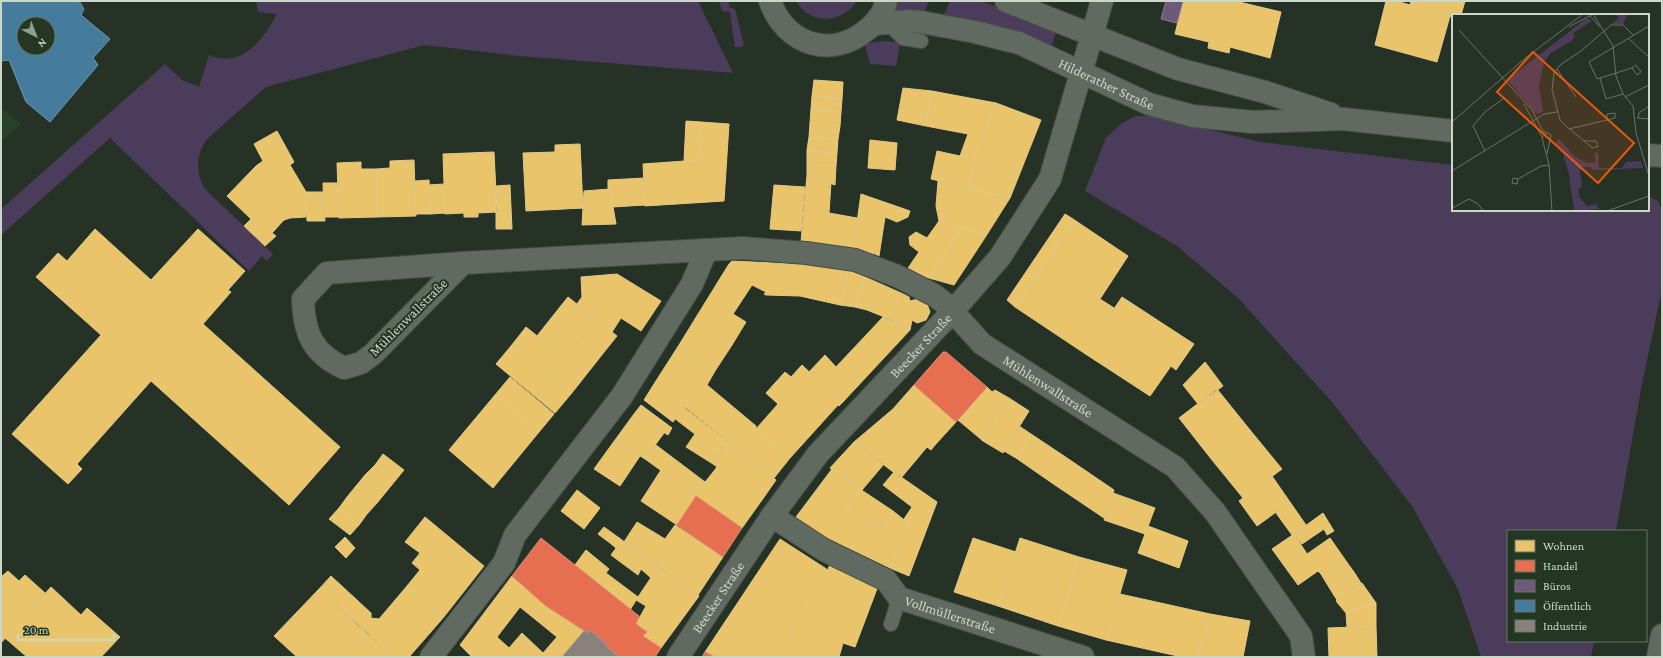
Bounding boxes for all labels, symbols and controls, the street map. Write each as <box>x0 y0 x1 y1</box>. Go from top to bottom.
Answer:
inset map <box>1452 14 1649 211</box>
north arrow <box>16 16 56 56</box>
text: N <box>36 36 49 51</box>
street label: Hilderather Straße <box>1056 55 1156 113</box>
street label: Mühlenwallstraße <box>366 275 450 359</box>
street label: Beecker Straße <box>886 310 955 381</box>
street label: Mühlenwallstraße <box>1000 352 1096 421</box>
legend <box>1507 530 1647 642</box>
text: Wohnen <box>1543 539 1585 553</box>
street label: Beecker Straße <box>688 558 747 636</box>
text: Handel <box>1543 559 1578 573</box>
text: Büros <box>1543 579 1571 593</box>
street label: Vollmüllerstraße <box>903 592 997 636</box>
text: Öffentlich <box>1543 599 1592 613</box>
scale bar <box>18 616 114 642</box>
text: Industrie <box>1543 619 1587 633</box>
text: 20 m <box>24 623 49 637</box>

